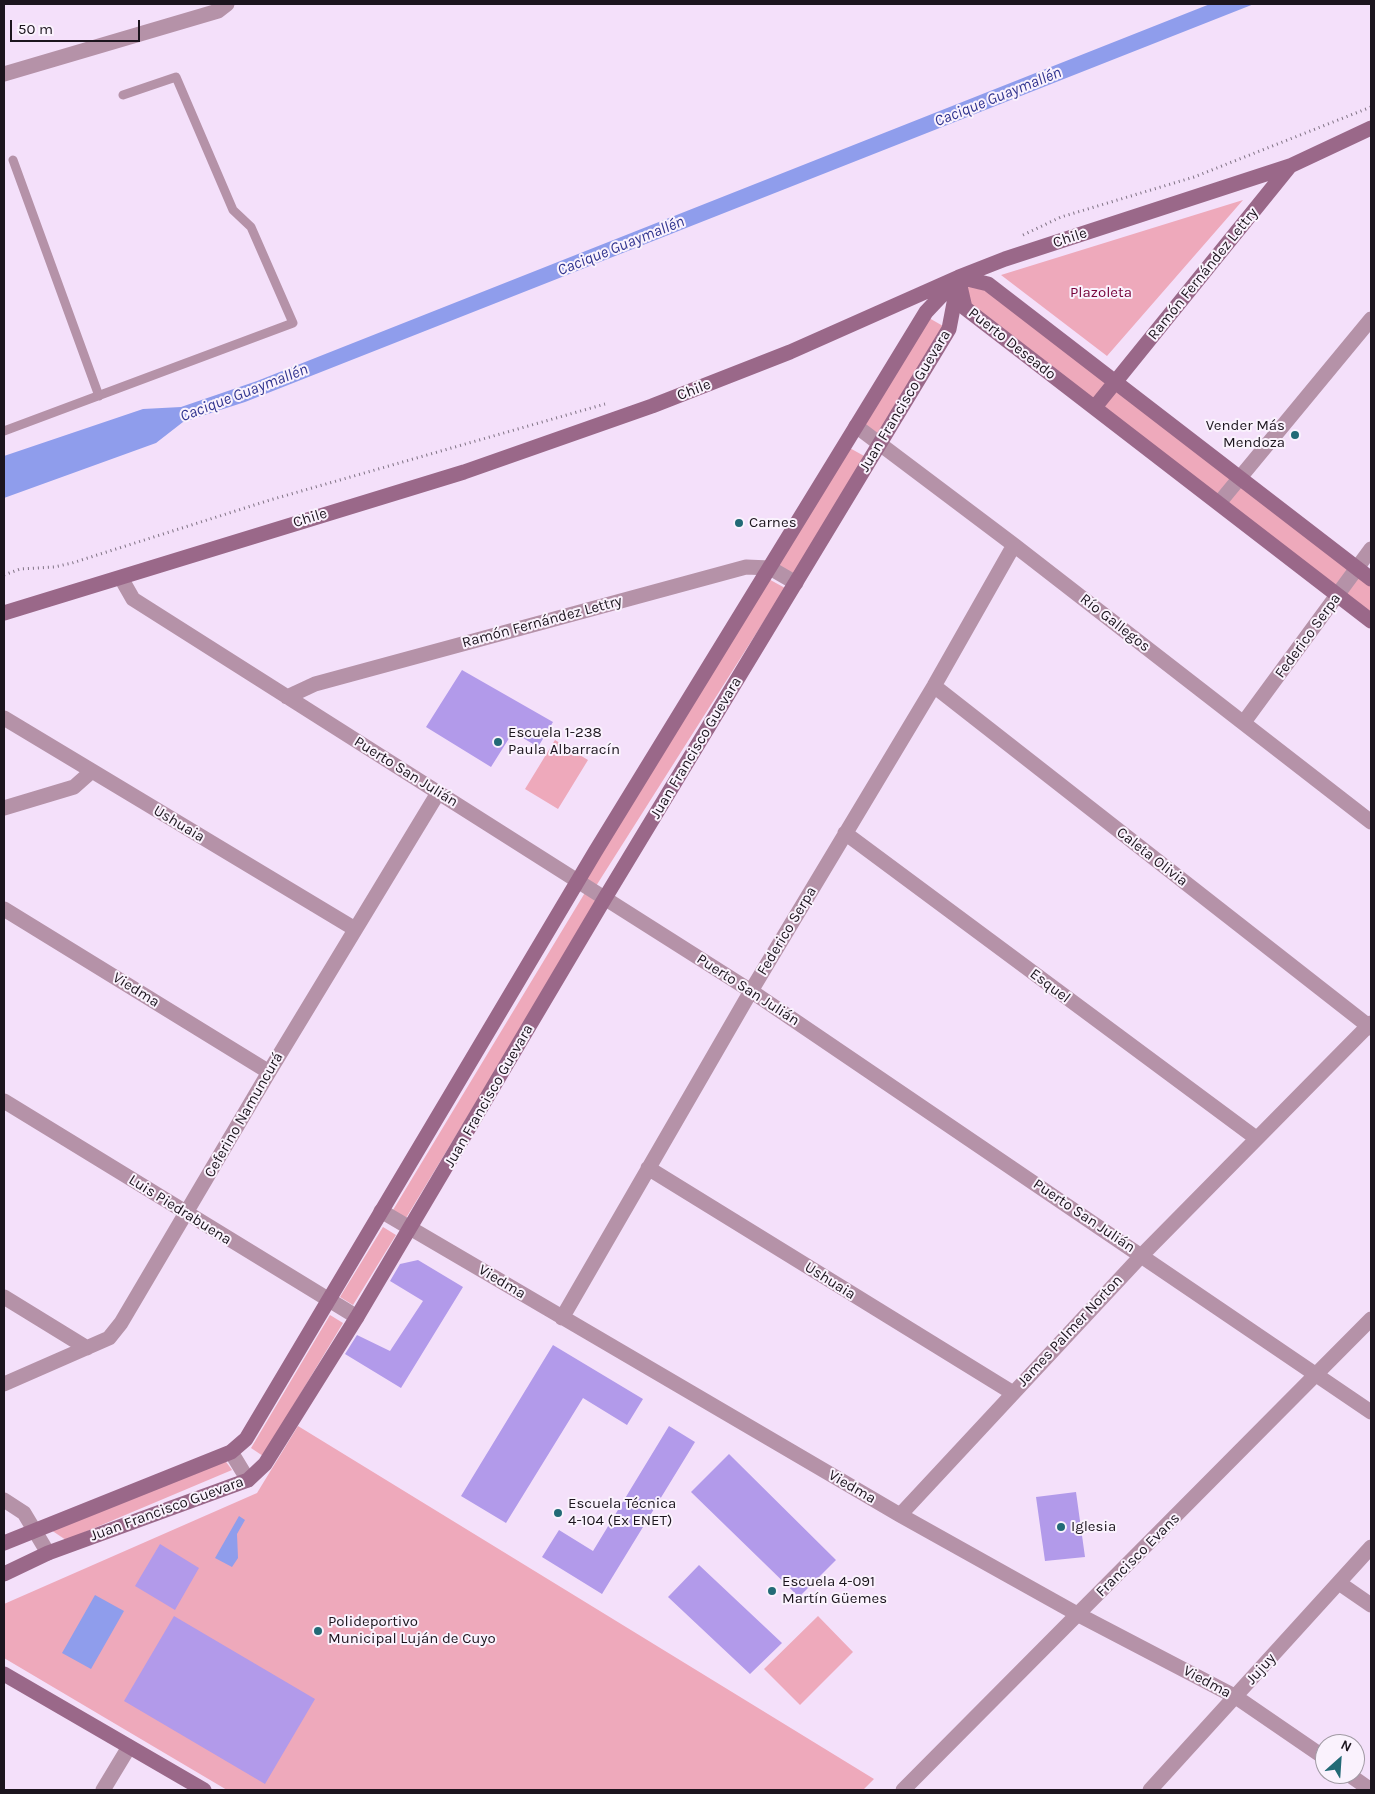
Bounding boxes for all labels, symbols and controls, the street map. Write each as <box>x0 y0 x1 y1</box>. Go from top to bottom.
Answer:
scale bar <box>12 10 142 42</box>
text: 50 m <box>18 20 53 38</box>
water label: Cacique Guaymallén <box>932 63 1064 131</box>
street label: Ramón Fernández Lettry <box>1144 204 1262 344</box>
water label: Cacique Guaymallén <box>555 212 687 280</box>
street label: Chile <box>1051 224 1089 252</box>
park label: Plazoleta <box>1070 284 1132 302</box>
street label: Puerto Deseado <box>965 304 1059 384</box>
street label: Juan Francisco Guevara <box>856 327 954 475</box>
water label: Cacique Guaymallén <box>177 360 311 426</box>
street label: Chile <box>675 375 713 405</box>
place label: Vender Más Mendoza <box>1206 417 1285 452</box>
marker: Vender Más Mendoza <box>1289 429 1301 441</box>
street label: Chile <box>291 504 329 532</box>
place label: Carnes <box>749 514 797 532</box>
marker: Carnes <box>733 517 745 529</box>
street label: Río Gallegos <box>1076 590 1154 656</box>
street label: Federico Serpa <box>1271 590 1345 682</box>
street label: Ramón Fernández Lettry <box>460 592 624 652</box>
street label: Juan Francisco Guevara <box>647 674 745 822</box>
place label: Escuela 1-238 Paula Albarracín <box>508 724 620 759</box>
street label: Puerto San Julián <box>351 733 461 811</box>
marker: Escuela 1-238 Paula Albarracín <box>492 736 504 748</box>
street label: Ushuaia <box>150 802 208 846</box>
street label: Caleta Olivia <box>1113 824 1191 890</box>
street label: Federico Serpa <box>753 883 821 979</box>
street label: Puerto San Julián <box>693 950 803 1030</box>
street label: Esquel <box>1026 965 1074 1007</box>
street label: Viedma <box>109 969 163 1011</box>
street label: Juan Francisco Guevara <box>441 1021 537 1171</box>
street label: Ceferino Namuncurá <box>201 1049 287 1181</box>
street label: Luis Piedrabuena <box>125 1171 235 1249</box>
street label: Puerto San Julián <box>1030 1175 1138 1257</box>
street label: Ushuaia <box>801 1258 859 1304</box>
street label: Viedma <box>475 1261 529 1303</box>
street label: James Palmer Norton <box>1014 1272 1126 1390</box>
street label: Viedma <box>825 1466 879 1508</box>
street label: Juan Francisco Guevara <box>88 1473 246 1545</box>
place label: Escuela Técnica 4-104 (Ex ENET) <box>568 1495 676 1530</box>
marker: Escuela Técnica 4-104 (Ex ENET) <box>552 1507 564 1519</box>
street label: Francisco Evans <box>1092 1509 1184 1601</box>
place label: Iglesia <box>1071 1518 1116 1536</box>
marker: Iglesia <box>1055 1521 1067 1533</box>
place label: Escuela 4-091 Martín Güemes <box>782 1573 887 1608</box>
marker: Escuela 4-091 Martín Güemes <box>766 1585 778 1597</box>
place label: Polideportivo Municipal Luján de Cuyo <box>328 1613 496 1648</box>
marker: Polideportivo Municipal Luján de Cuyo <box>312 1625 324 1637</box>
street label: Jujuy <box>1242 1650 1280 1688</box>
street label: Viedma <box>1180 1662 1234 1702</box>
north arrow <box>1315 1734 1365 1784</box>
text: N <box>1338 1736 1355 1756</box>

